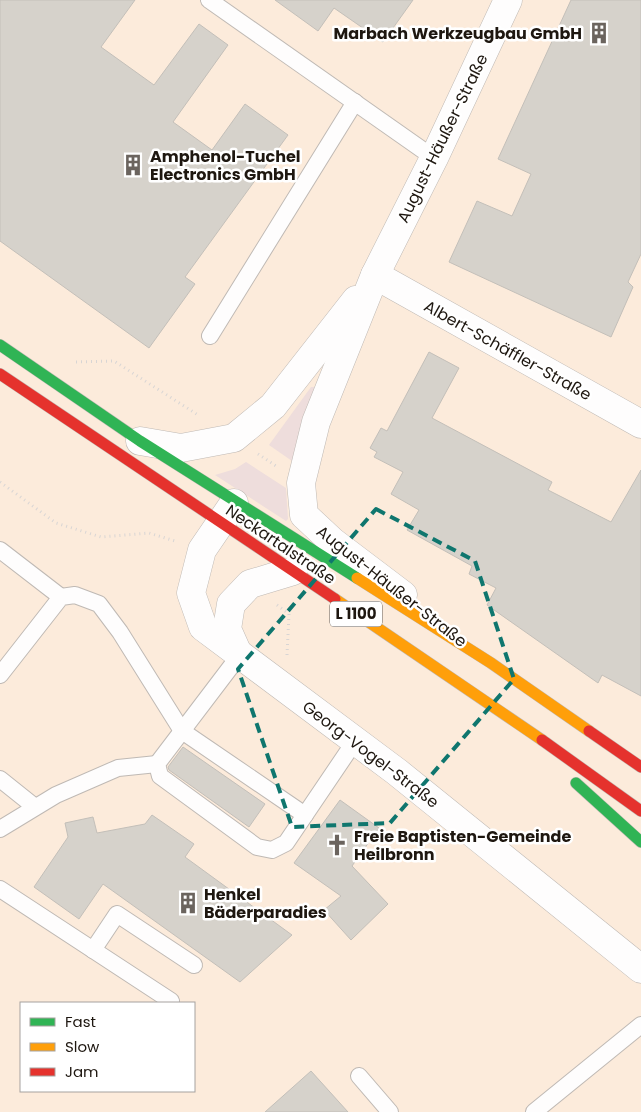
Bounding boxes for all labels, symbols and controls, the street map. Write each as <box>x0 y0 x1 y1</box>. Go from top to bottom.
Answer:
building icon: Marbach Werkzeugbau GmbH <box>586 20 612 46</box>
place label: Marbach Werkzeugbau GmbH <box>334 22 582 45</box>
street label: August-Häußer-Straße <box>391 50 494 227</box>
place label: Amphenol-Tuchel Electronics GmbH <box>150 145 301 186</box>
building icon: Amphenol-Tuchel Electronics GmbH <box>120 152 146 178</box>
street label: Albert-Schäffler-Straße <box>420 295 596 406</box>
street label: Neckartalstraße <box>221 499 340 590</box>
street label: August-Häußer-Straße <box>311 520 472 653</box>
road number: L 1100 <box>330 602 382 626</box>
street label: Georg-Vogel-Straße <box>298 695 444 813</box>
place label: Freie Baptisten-Gemeinde Heilbronn <box>354 825 571 866</box>
church icon: Freie Baptisten-Gemeinde Heilbronn <box>324 832 350 858</box>
place label: Henkel Bäderparadies <box>204 883 327 924</box>
building icon: Henkel Bäderparadies <box>175 890 201 916</box>
legend <box>20 1002 195 1092</box>
text: Fast <box>65 1011 96 1032</box>
text: Slow <box>65 1036 100 1057</box>
text: Jam <box>65 1061 99 1082</box>

